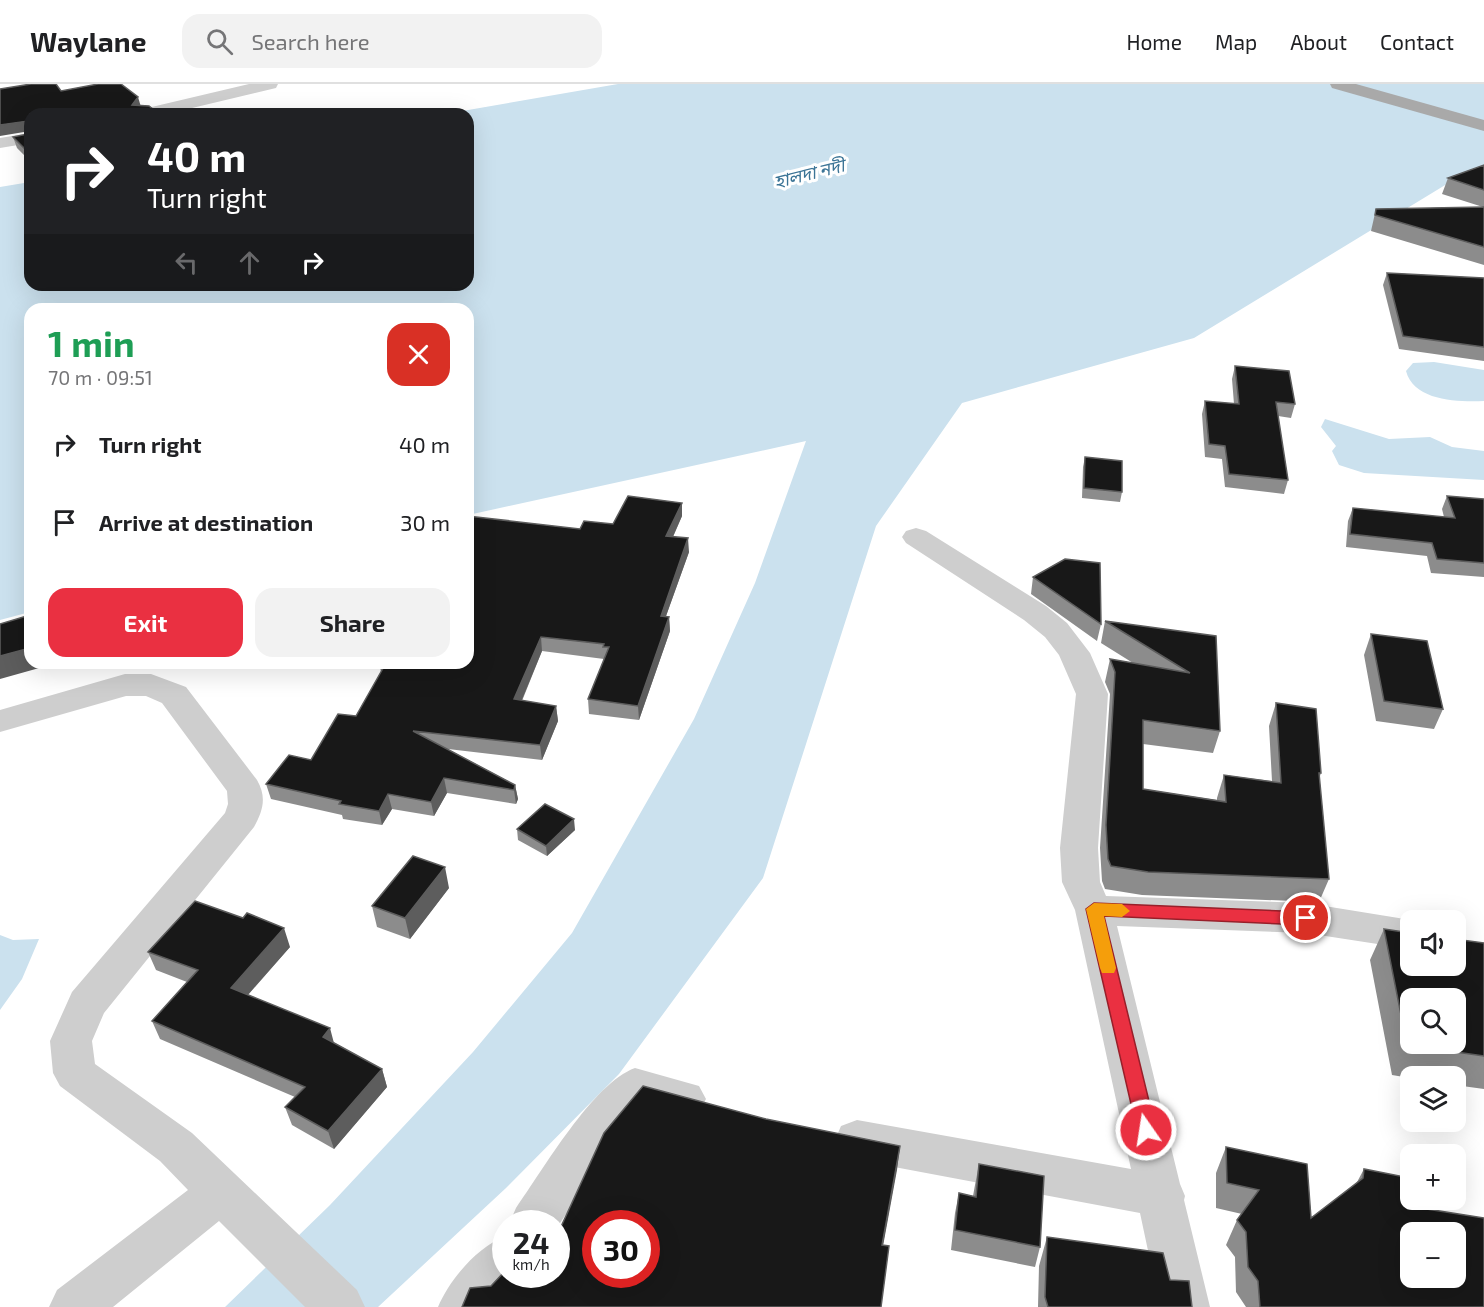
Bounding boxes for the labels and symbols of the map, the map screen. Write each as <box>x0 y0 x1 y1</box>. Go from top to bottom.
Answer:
water label: হালদা নদী <box>771 153 850 192</box>
pin <box>1280 892 1331 943</box>
position arrow <box>1114 1098 1178 1162</box>
speed limit sign: 30 <box>582 1210 660 1288</box>

